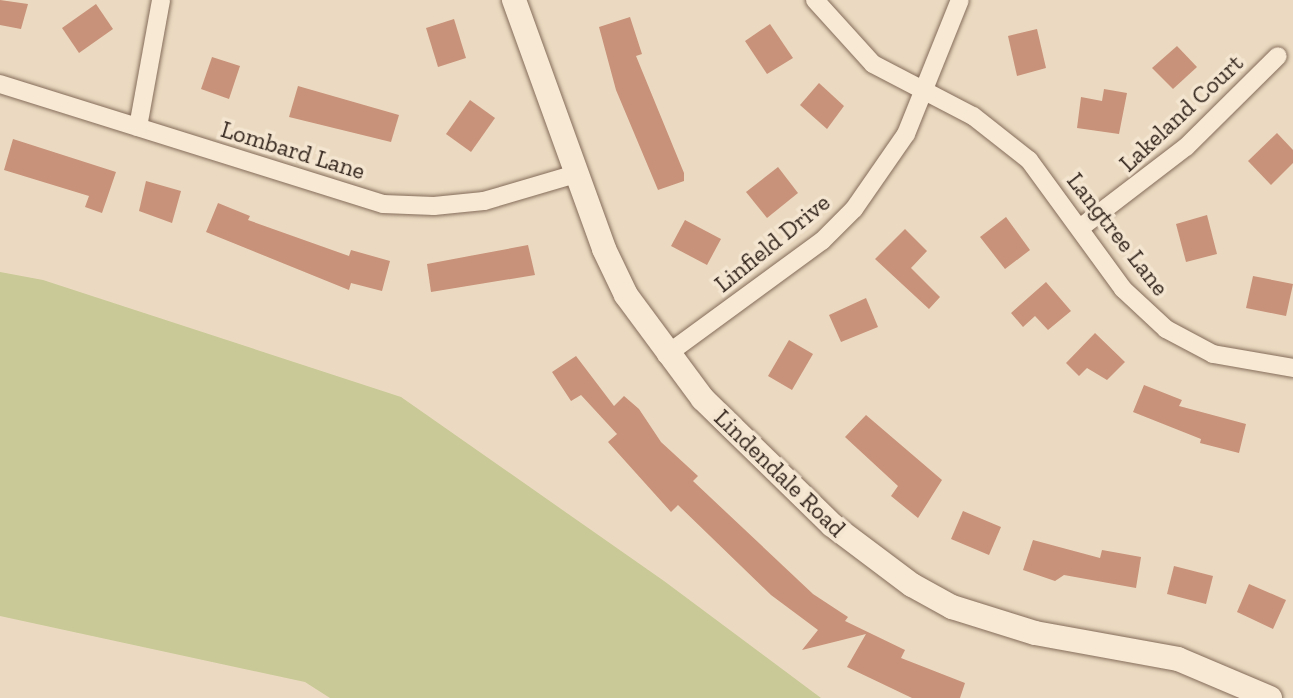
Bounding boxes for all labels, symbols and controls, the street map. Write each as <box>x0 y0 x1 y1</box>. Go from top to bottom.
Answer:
street label: Lakeland Court <box>1113 48 1249 178</box>
street label: Lombard Lane <box>218 114 368 186</box>
street label: Langtree Lane <box>1061 167 1175 301</box>
street label: Linfield Drive <box>709 188 835 298</box>
street label: Lindendale Road <box>708 403 852 543</box>

